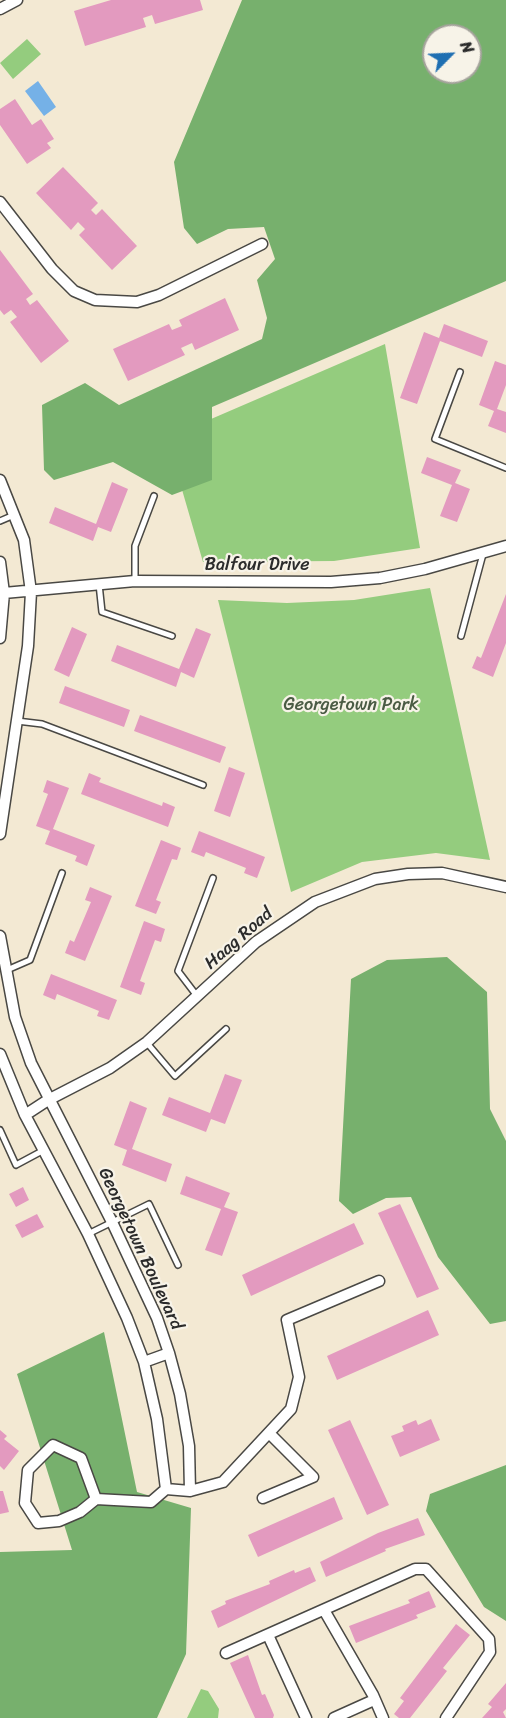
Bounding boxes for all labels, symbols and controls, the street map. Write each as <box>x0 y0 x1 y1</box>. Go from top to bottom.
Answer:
north arrow <box>422 24 482 84</box>
text: N <box>452 36 483 58</box>
street label: Balfour Drive <box>205 554 309 576</box>
park label: Georgetown Park <box>284 694 418 716</box>
street label: Haag Road <box>201 904 277 974</box>
street label: Georgetown Boulevard <box>93 1165 187 1333</box>

